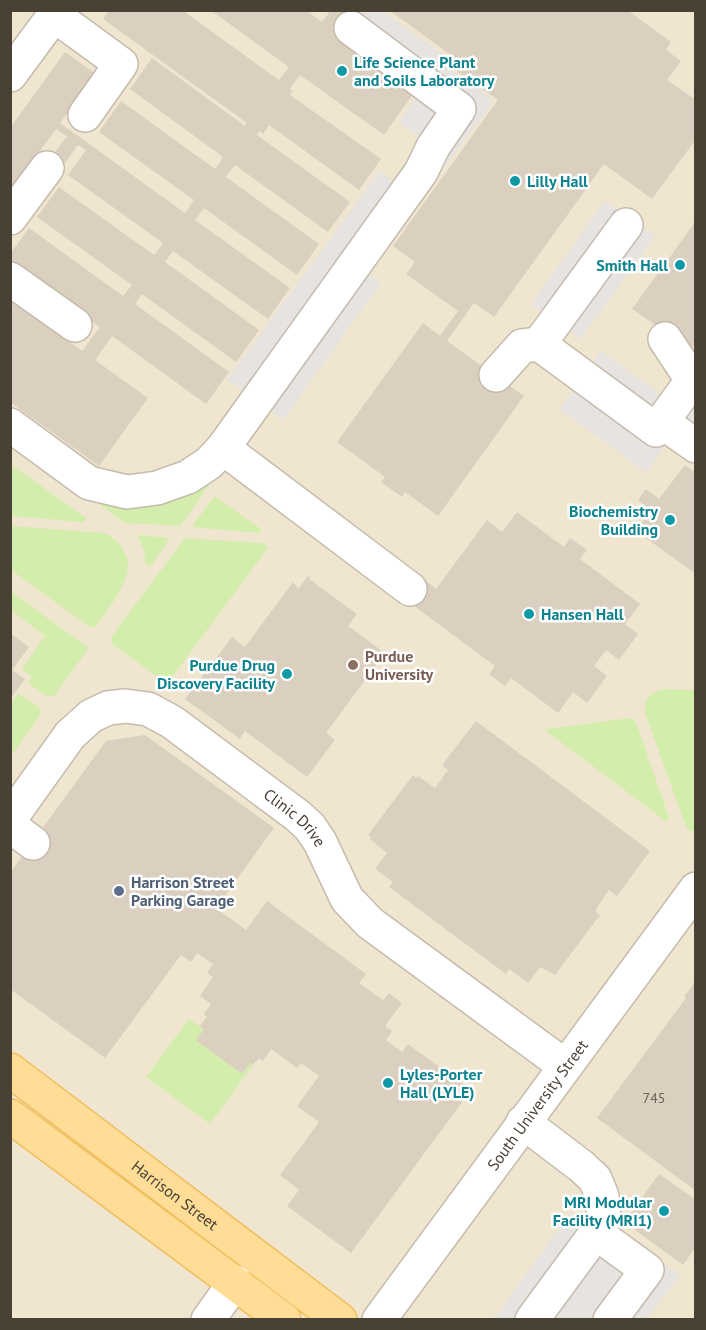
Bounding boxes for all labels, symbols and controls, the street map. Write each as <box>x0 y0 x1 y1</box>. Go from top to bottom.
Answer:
place label: Life Science Plant and Soils Laboratory <box>354 52 495 90</box>
marker: Life Science Plant and Soils Laboratory <box>335 64 349 78</box>
place label: Lilly Hall <box>527 171 588 191</box>
marker: Lilly Hall <box>508 174 522 188</box>
place label: Smith Hall <box>596 255 668 275</box>
marker: Smith Hall <box>673 258 687 272</box>
place label: Biochemistry Building <box>569 501 658 539</box>
marker: Biochemistry Building <box>663 513 677 527</box>
place label: Hansen Hall <box>541 604 624 624</box>
marker: Hansen Hall <box>522 607 536 621</box>
place label: Purdue University <box>365 646 434 684</box>
place label: Purdue Drug Discovery Facility <box>157 655 275 693</box>
marker: Purdue University <box>346 658 360 672</box>
marker: Purdue Drug Discovery Facility <box>280 667 294 681</box>
street label: Clinic Drive <box>260 784 330 851</box>
place label: Harrison Street Parking Garage <box>131 872 235 910</box>
marker: Harrison Street Parking Garage <box>112 884 126 898</box>
street label: South University Street <box>483 1035 592 1174</box>
place label: Lyles-Porter Hall (LYLE) <box>400 1064 483 1102</box>
marker: Lyles-Porter Hall (LYLE) <box>381 1076 395 1090</box>
house number: 745 <box>643 1089 665 1107</box>
street label: Harrison Street <box>128 1156 223 1234</box>
place label: MRI Modular Facility (MRI1) <box>553 1192 652 1230</box>
marker: MRI Modular Facility (MRI1) <box>657 1204 671 1218</box>

